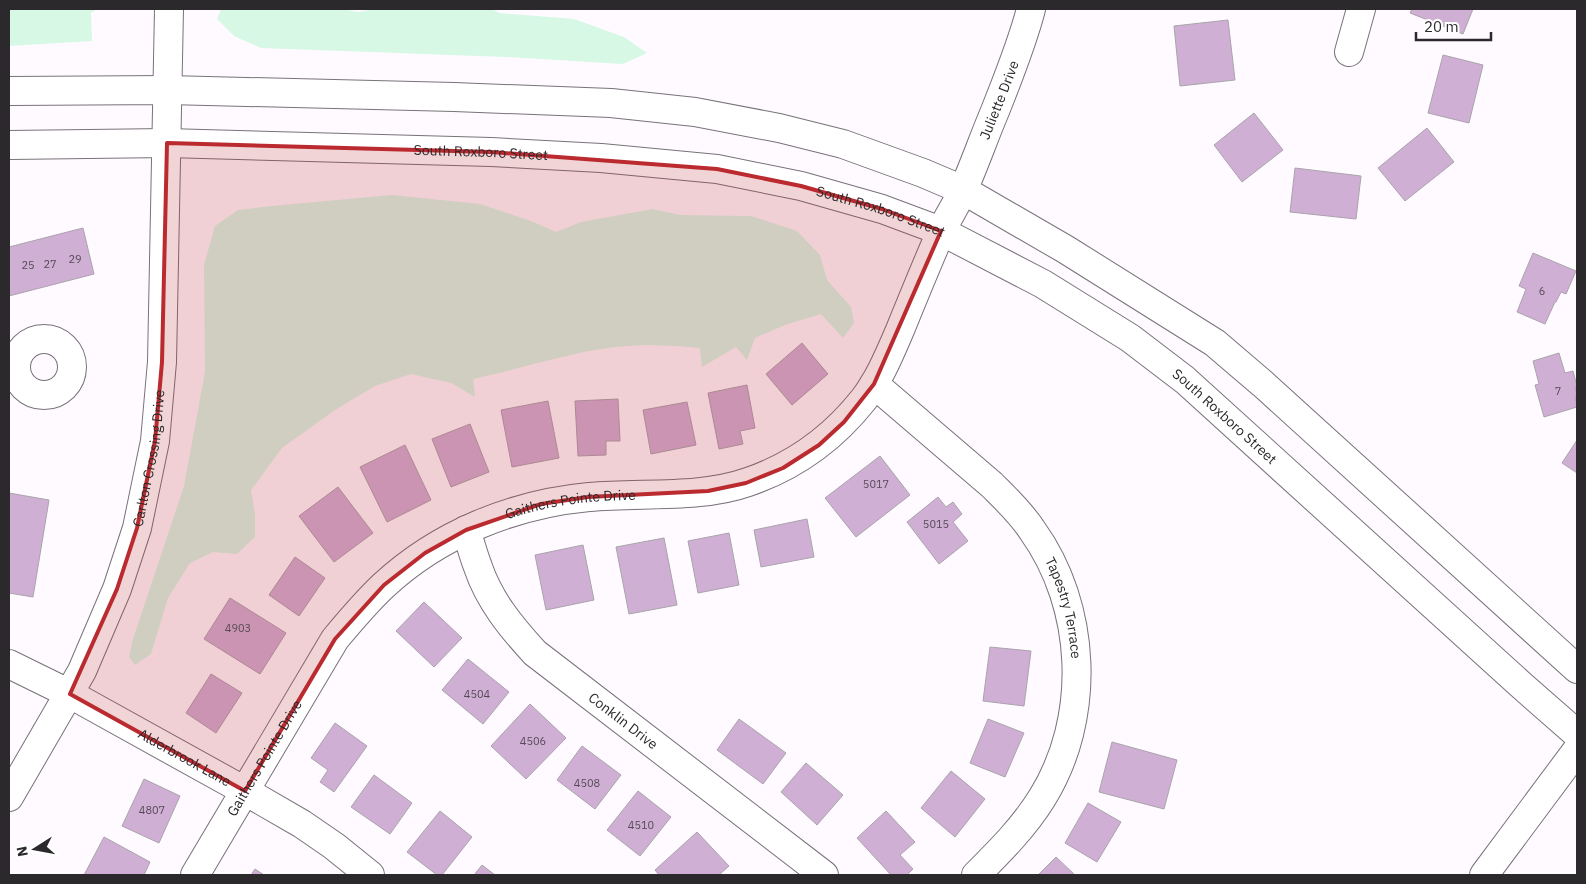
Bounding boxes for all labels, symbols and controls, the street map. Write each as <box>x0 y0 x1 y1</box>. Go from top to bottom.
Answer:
scale bar <box>1416 10 1491 42</box>
text: 20 m <box>1424 17 1459 36</box>
street label: Juliette Drive <box>975 58 1023 142</box>
street label: South Roxboro Street <box>413 141 549 164</box>
street label: South Roxboro Street <box>814 182 948 241</box>
house number: 29 <box>68 252 82 266</box>
house number: 27 <box>43 257 57 271</box>
house number: 25 <box>21 258 35 272</box>
house number: 6 <box>1539 284 1545 298</box>
street label: South Roxboro Street <box>1169 365 1281 468</box>
house number: 7 <box>1555 384 1561 398</box>
street label: Carlton Crossing Drive <box>129 388 169 528</box>
house number: 5017 <box>863 477 889 491</box>
street label: Gaithers Pointe Drive <box>503 486 636 523</box>
house number: 5015 <box>923 517 949 531</box>
street label: Tapestry Terrace <box>1041 554 1085 659</box>
house number: 4903 <box>225 621 251 635</box>
house number: 4504 <box>464 687 491 701</box>
street label: Conklin Drive <box>585 688 662 753</box>
street label: Gaithers Pointe Drive <box>223 696 306 820</box>
street label: Alderbrook Lane <box>135 725 234 791</box>
house number: 4506 <box>520 734 546 748</box>
house number: 4508 <box>574 776 600 790</box>
house number: 4807 <box>139 803 165 817</box>
house number: 4510 <box>628 818 654 832</box>
north arrow <box>10 824 60 874</box>
text: N <box>12 845 32 858</box>

